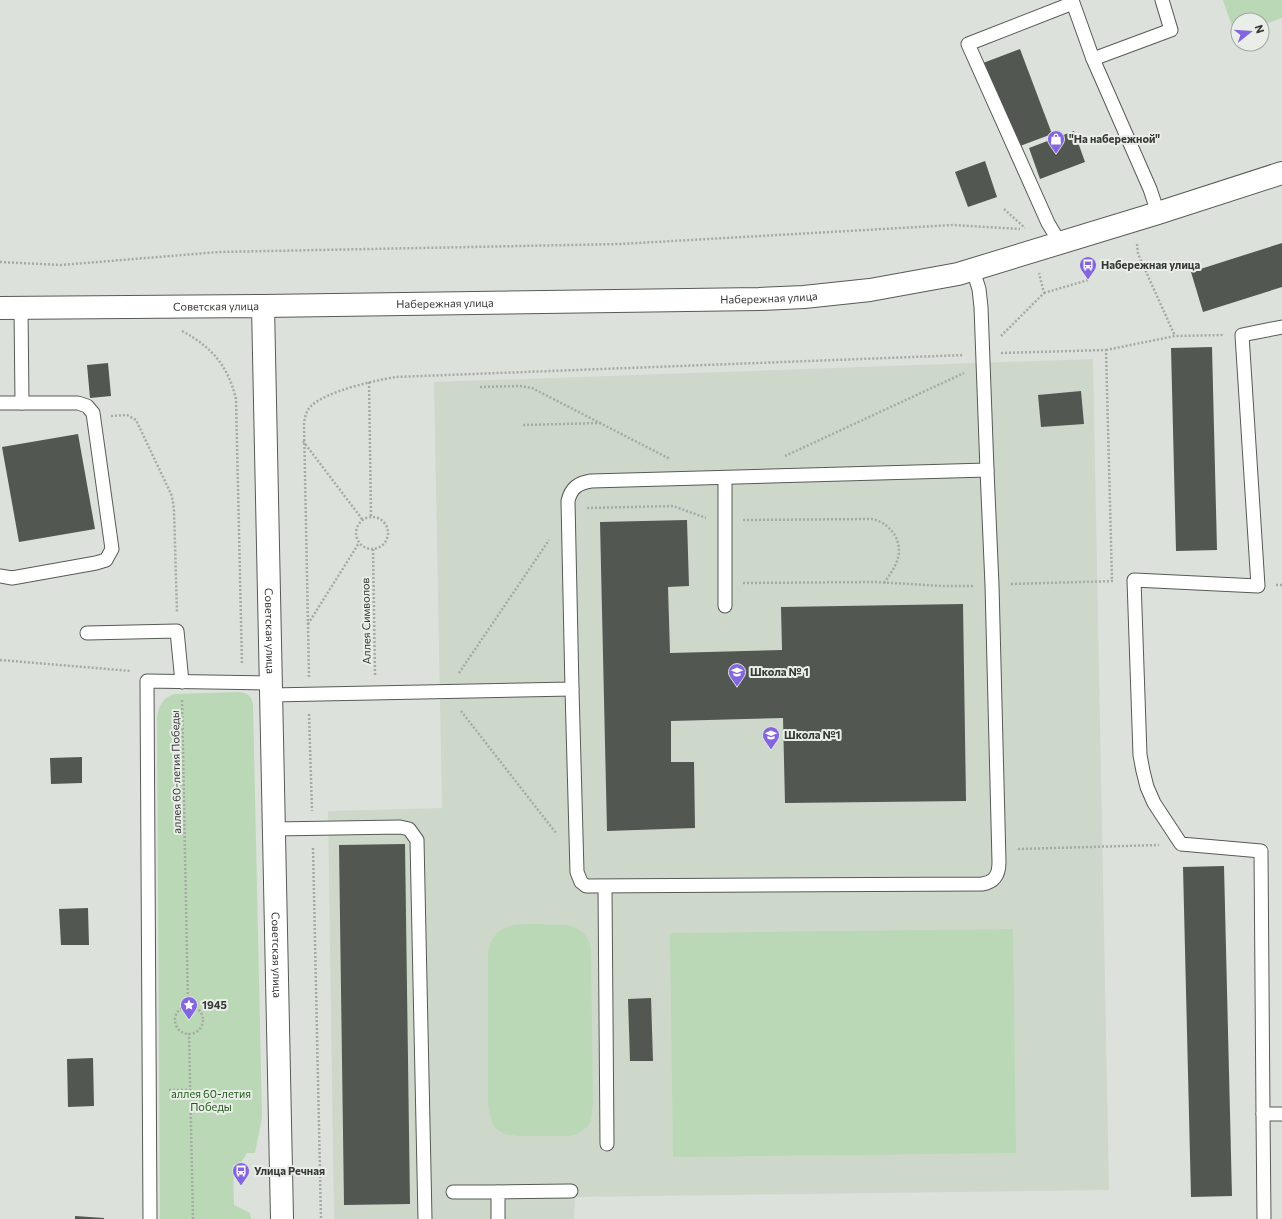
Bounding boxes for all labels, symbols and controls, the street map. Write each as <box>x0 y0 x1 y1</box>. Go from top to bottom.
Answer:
north arrow <box>1230 12 1270 52</box>
text: N <box>1253 23 1267 35</box>
shop icon: "На набережной" <box>1046 129 1066 154</box>
place label: "На набережной" <box>1069 132 1160 145</box>
bus stop icon: Набережная улица <box>1078 255 1098 280</box>
place label: Набережная улица <box>1101 258 1200 271</box>
street label: Набережная улица <box>720 289 818 306</box>
street label: Набережная улица <box>396 296 494 310</box>
street label: Советская улица <box>173 299 259 313</box>
street label: Аллея Символов <box>358 577 373 664</box>
street label: Советская улица <box>263 588 278 674</box>
school or university icon: Школа № 1 <box>727 662 747 687</box>
place label: Школа № 1 <box>750 665 809 678</box>
street label: аллея 60-летия Победы <box>168 710 183 834</box>
school or university icon: Школа №1 <box>761 725 781 750</box>
place label: Школа №1 <box>784 728 841 741</box>
street label: Советская улица <box>270 912 284 998</box>
place icon: 1945 <box>179 995 199 1020</box>
place label: 1945 <box>202 998 227 1011</box>
park label: аллея 60-летия Победы <box>171 1087 251 1113</box>
bus stop icon: Улица Речная <box>231 1161 251 1186</box>
place label: Улица Речная <box>254 1164 325 1177</box>

